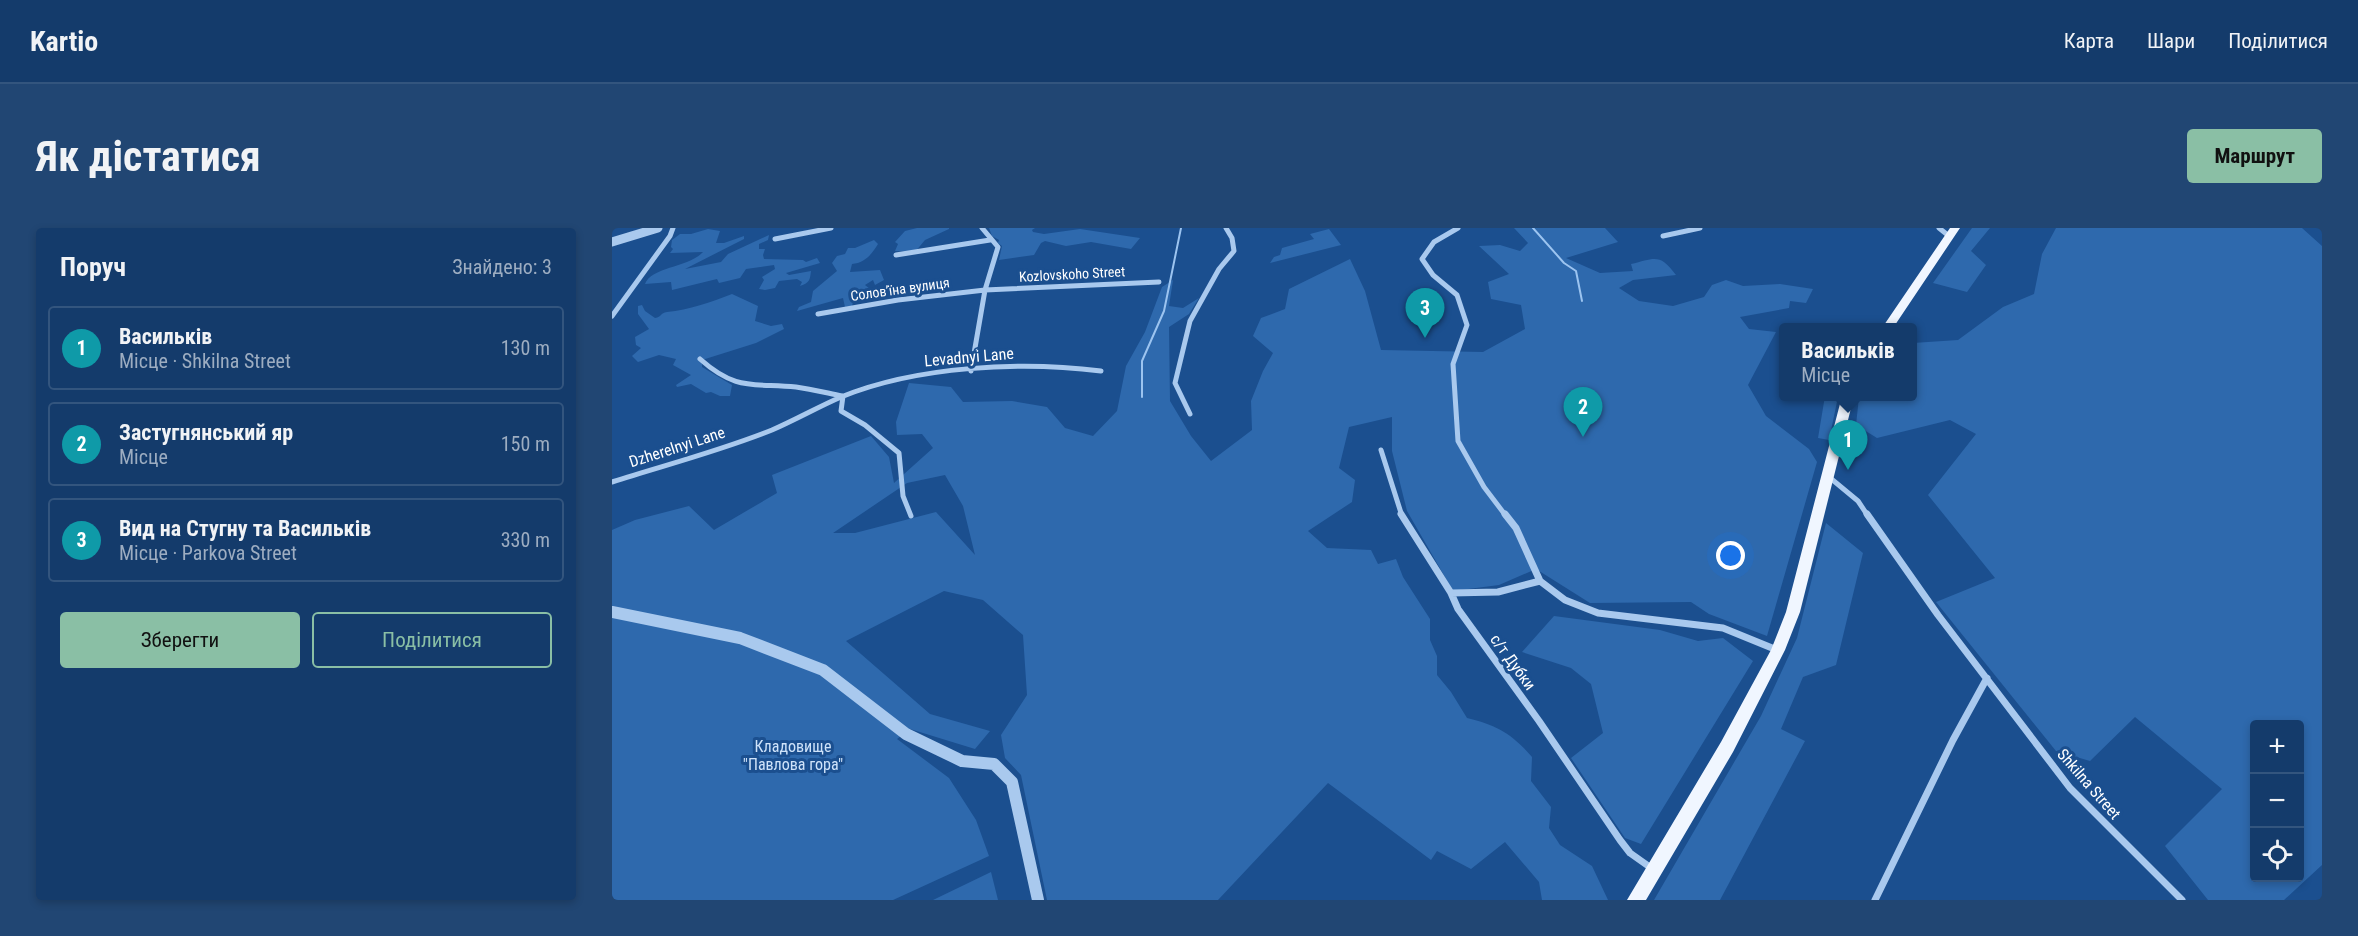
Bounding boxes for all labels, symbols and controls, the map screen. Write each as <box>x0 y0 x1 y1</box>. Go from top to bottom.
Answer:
text: Kartio <box>30 25 98 58</box>
text: Карта <box>2064 29 2114 53</box>
text: Шари <box>2147 29 2195 53</box>
text: Поділитися <box>2228 29 2328 53</box>
button: Маршрут <box>2187 129 2322 183</box>
text: Як дістатися <box>36 132 261 181</box>
text: Поруч <box>60 252 126 282</box>
text: Знайдено: 3 <box>452 255 552 279</box>
street label: Kozlovskoho Street <box>1019 263 1125 285</box>
street label: Соловʼїна вулиця <box>849 274 951 304</box>
pin: 3 <box>1406 288 1444 338</box>
popup <box>1779 323 1917 401</box>
text: Васильків <box>119 324 212 349</box>
text: 1 <box>76 336 87 360</box>
text: 130 m <box>501 336 550 360</box>
text: Васильків <box>1801 338 1895 363</box>
street label: Levadnyi Lane <box>924 344 1014 370</box>
text: Місце · Shkilna Street <box>119 349 291 373</box>
text: Місце <box>1801 363 1850 387</box>
pin: 2 <box>1564 388 1602 437</box>
text: Застугнянський яр <box>119 420 293 445</box>
pin: 1 <box>1828 420 1868 470</box>
street label: Dzherelnyi Lane <box>627 423 727 471</box>
text: 2 <box>76 432 87 456</box>
text: 150 m <box>501 432 550 456</box>
text: Місце <box>119 445 168 469</box>
text: Вид на Стугну та Васильків <box>119 516 371 541</box>
text: 3 <box>76 528 87 552</box>
text: 330 m <box>501 528 550 552</box>
text: Місце · Parkova Street <box>119 541 297 565</box>
your location <box>1716 541 1745 570</box>
button: Зберегти <box>60 612 300 668</box>
button: Поділитися <box>312 612 552 668</box>
street label: с/т Дубки <box>1486 630 1540 694</box>
map controls <box>2250 720 2304 882</box>
button: + <box>2250 720 2304 774</box>
park label: Кладовище "Павлова гора" <box>743 737 843 774</box>
street label: Shkilna Street <box>2053 745 2125 823</box>
button: − <box>2250 774 2304 828</box>
button: locate <box>2250 828 2304 882</box>

